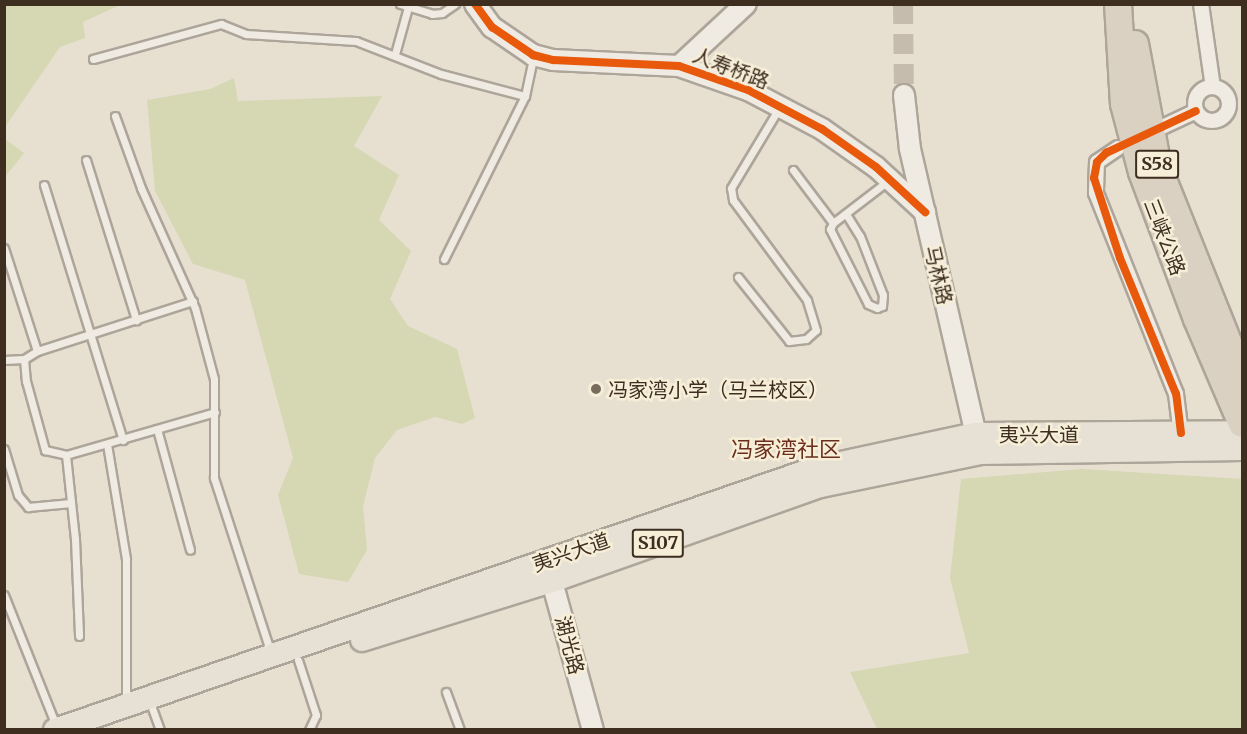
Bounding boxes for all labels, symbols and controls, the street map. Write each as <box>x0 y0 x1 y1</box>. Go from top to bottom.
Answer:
street label: 人寿桥路 <box>689 42 773 94</box>
road number: S58 <box>1134 149 1180 179</box>
street label: 三峡公路 <box>1139 195 1191 279</box>
street label: 马林路 <box>921 243 957 307</box>
place label: 冯家湾小学（马兰校区） <box>608 377 828 401</box>
marker: 冯家湾小学（马兰校区） <box>589 382 603 396</box>
street label: 夷兴大道 <box>999 422 1079 446</box>
district label: 冯家湾社区 <box>731 437 841 463</box>
street label: 夷兴大道 <box>529 528 613 576</box>
road number: S107 <box>631 528 685 558</box>
street label: 湖光路 <box>551 613 589 677</box>

